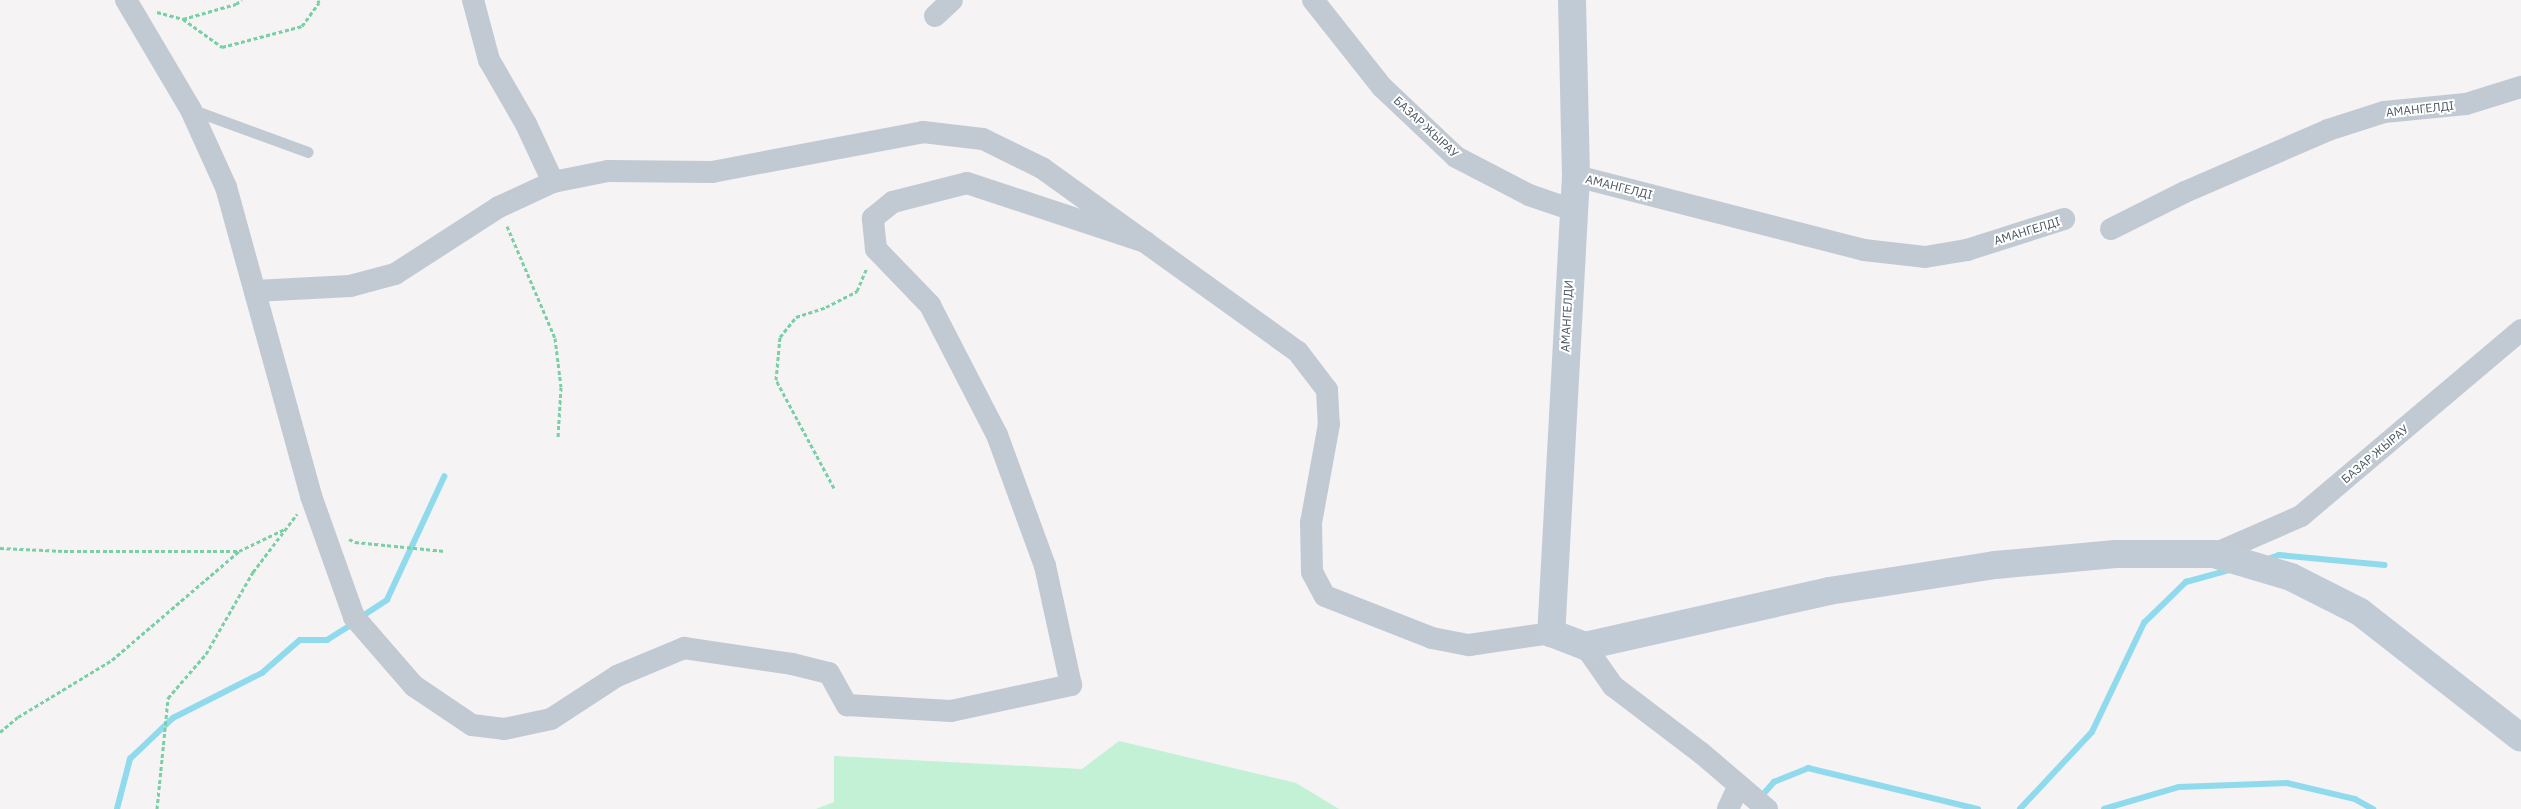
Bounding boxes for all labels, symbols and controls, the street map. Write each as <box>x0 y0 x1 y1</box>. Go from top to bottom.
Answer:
street label: БАЗАР ЖЫРАУ <box>1391 93 1461 161</box>
street label: АМАНГЕЛДІ <box>2385 98 2455 120</box>
street label: АМАНГЕЛДІ <box>1584 172 1654 202</box>
street label: АМАНГЕЛДІ <box>1992 214 2062 248</box>
street label: АМАНГЕЛДИ <box>1558 280 1576 352</box>
street label: БАЗАР ЖЫРАУ <box>2338 422 2412 486</box>

